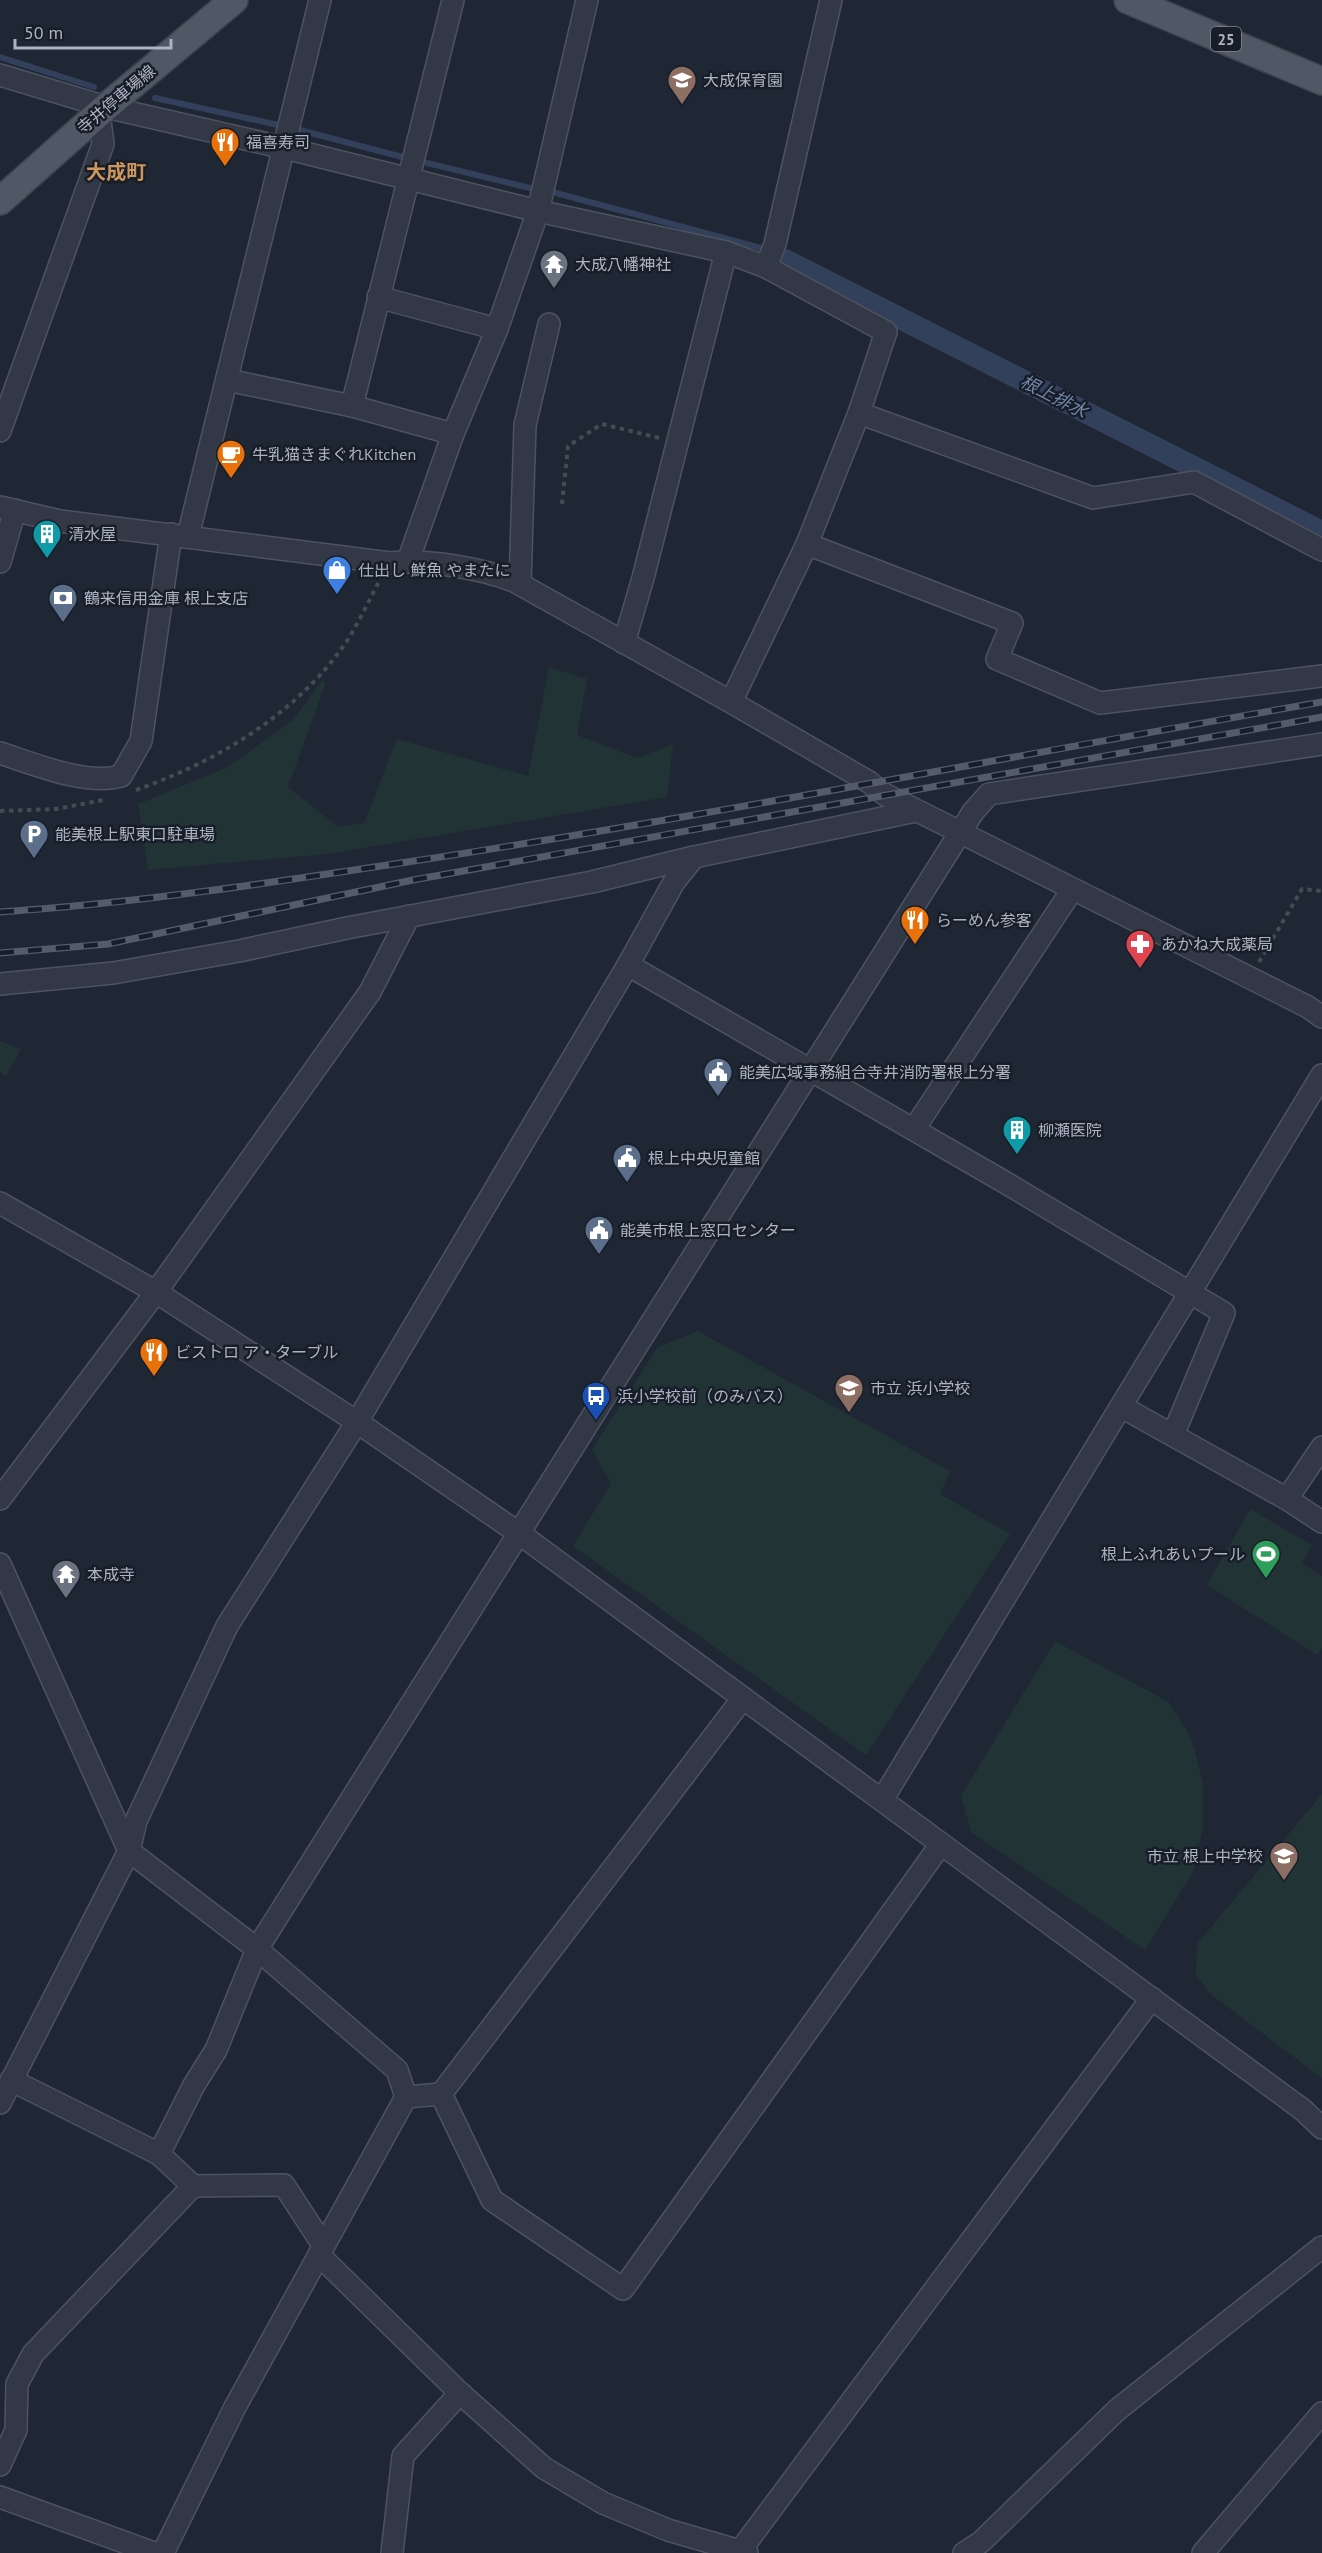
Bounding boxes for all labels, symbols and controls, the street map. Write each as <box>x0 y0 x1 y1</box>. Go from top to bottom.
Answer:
scale bar <box>15 12 171 50</box>
text: 50 m <box>24 21 63 44</box>
road number: 25 <box>1211 27 1241 51</box>
street label: 寺井停車場線 <box>73 60 159 138</box>
school or university icon: 大成保育園 <box>666 64 698 106</box>
place label: 大成保育園 <box>703 70 783 90</box>
restaurant icon: 福喜寿司 <box>209 126 241 168</box>
place label: 福喜寿司 <box>246 132 310 152</box>
district label: 大成町 <box>86 159 146 185</box>
temple icon: 大成八幡神社 <box>538 248 570 290</box>
place label: 大成八幡神社 <box>575 254 671 274</box>
water label: 根上排水 <box>1017 369 1093 423</box>
cafe icon: 牛乳猫きまぐれKitchen <box>215 438 247 480</box>
place label: 牛乳猫きまぐれKitchen <box>252 444 416 464</box>
building icon: 清水屋 <box>31 518 63 560</box>
place label: 清水屋 <box>68 524 116 544</box>
shop icon: 仕出し 鮮魚 やまたに <box>321 554 353 596</box>
place label: 仕出し 鮮魚 やまたに <box>358 560 511 580</box>
bank icon: 鶴来信用金庫 根上支店 <box>47 582 79 624</box>
place label: 鶴来信用金庫 根上支店 <box>84 588 248 608</box>
parking icon: 能美根上駅東口駐車場 <box>18 818 50 860</box>
place label: 能美根上駅東口駐車場 <box>55 824 215 844</box>
restaurant icon: らーめん参客 <box>899 904 931 946</box>
place label: らーめん参客 <box>936 910 1032 930</box>
pharmacy icon: あかね大成薬局 <box>1124 928 1156 970</box>
place label: あかね大成薬局 <box>1161 934 1273 954</box>
public building icon: 能美広域事務組合寺井消防署根上分署 <box>702 1056 734 1098</box>
place label: 能美広域事務組合寺井消防署根上分署 <box>739 1062 1011 1082</box>
building icon: 柳瀬医院 <box>1001 1114 1033 1156</box>
place label: 柳瀬医院 <box>1038 1120 1102 1140</box>
public building icon: 根上中央児童館 <box>611 1142 643 1184</box>
place label: 根上中央児童館 <box>648 1148 760 1168</box>
public building icon: 能美市根上窓口センター <box>583 1214 615 1256</box>
place label: 能美市根上窓口センター <box>620 1220 796 1240</box>
restaurant icon: ビストロ ア・ターブル <box>138 1336 170 1378</box>
place label: ビストロ ア・ターブル <box>175 1342 338 1362</box>
school or university icon: 市立 浜小学校 <box>833 1372 865 1414</box>
place label: 市立 浜小学校 <box>870 1378 970 1398</box>
bus stop icon: 浜小学校前（のみバス） <box>580 1380 612 1422</box>
place label: 浜小学校前（のみバス） <box>617 1386 793 1406</box>
sports icon: 根上ふれあいプール <box>1250 1538 1282 1580</box>
place label: 根上ふれあいプール <box>1101 1544 1245 1564</box>
temple icon: 本成寺 <box>50 1558 82 1600</box>
place label: 本成寺 <box>87 1564 135 1584</box>
school or university icon: 市立 根上中学校 <box>1268 1840 1300 1882</box>
place label: 市立 根上中学校 <box>1147 1846 1263 1866</box>

